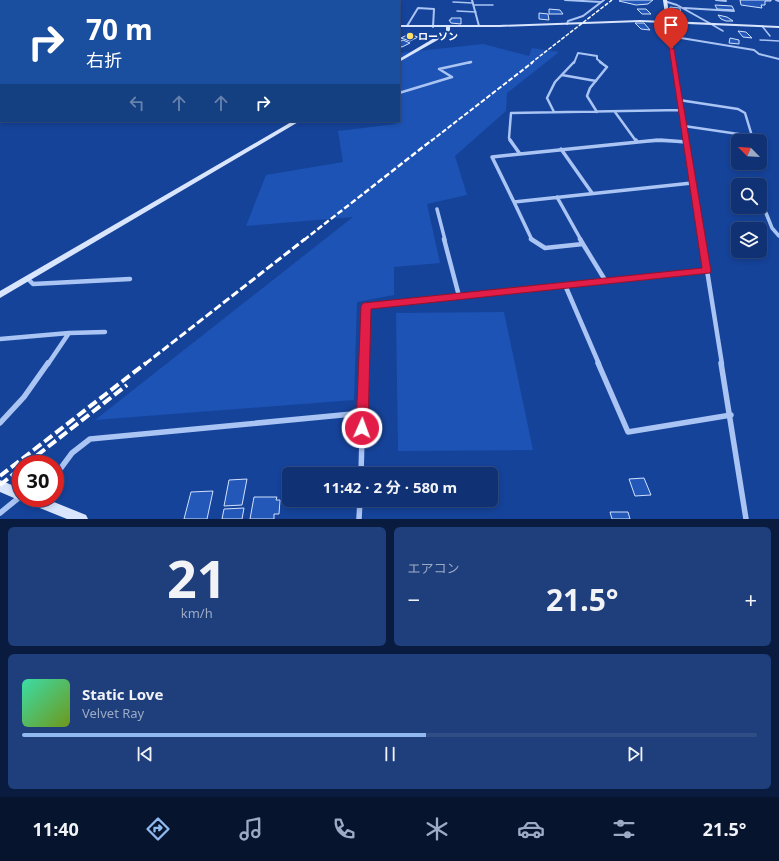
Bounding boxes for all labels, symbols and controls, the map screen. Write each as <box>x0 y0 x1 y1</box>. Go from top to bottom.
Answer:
pin <box>654 8 688 49</box>
text: 70 m <box>86 10 153 48</box>
icon: arrive <box>660 14 682 36</box>
icon: right <box>20 16 72 68</box>
place label: ローソン <box>418 29 458 43</box>
marker: ローソン <box>405 31 415 41</box>
text: 右折 <box>86 48 122 72</box>
icon: left <box>126 92 148 114</box>
icon: ahead <box>168 92 190 114</box>
icon: ahead <box>210 92 232 114</box>
icon: right <box>252 92 274 114</box>
north arrow <box>731 134 767 170</box>
map controls <box>731 134 767 258</box>
button: search <box>731 178 767 214</box>
button: layers <box>731 222 767 258</box>
position arrow <box>341 407 383 449</box>
speed limit sign: 30 <box>12 455 64 507</box>
text: 11:42 · 2 分 · 580 m <box>323 477 457 497</box>
text: 21 <box>167 542 227 613</box>
text: エアコン <box>408 559 460 577</box>
text: 21.5° <box>546 579 619 620</box>
text: − <box>408 584 420 614</box>
text: + <box>744 584 757 614</box>
text: km/h <box>181 604 213 622</box>
text: Static Love <box>82 684 163 704</box>
text: Velvet Ray <box>82 704 144 722</box>
icon: previous <box>134 743 156 765</box>
icon: pause <box>379 743 401 765</box>
icon: next <box>624 743 646 765</box>
icon: directions <box>144 815 172 843</box>
icon: music <box>237 815 265 843</box>
icon: phone <box>330 815 358 843</box>
icon: climate <box>423 815 451 843</box>
icon: car <box>517 815 545 843</box>
icon: filters <box>610 815 638 843</box>
text: 11:40 <box>33 817 79 841</box>
text: 21.5° <box>703 817 746 841</box>

